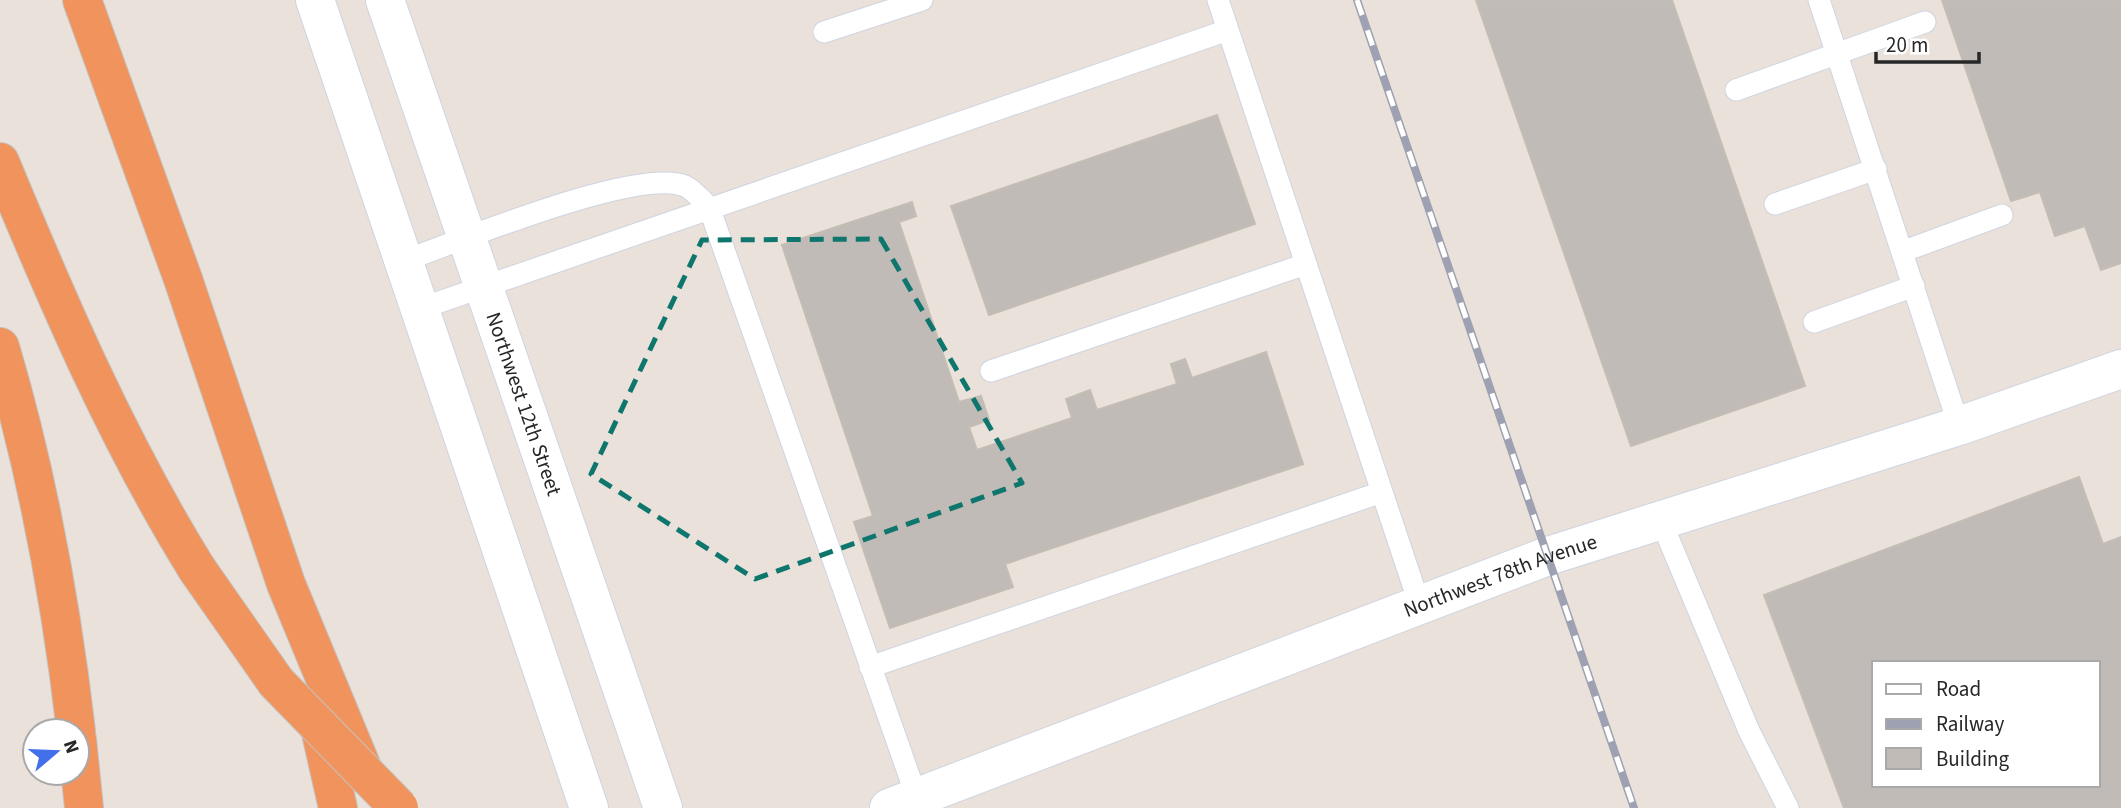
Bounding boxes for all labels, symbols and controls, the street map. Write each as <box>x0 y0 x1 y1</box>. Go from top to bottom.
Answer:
scale bar <box>1876 21 1979 65</box>
text: 20 m <box>1886 30 1928 60</box>
street label: Northwest 12th Street <box>478 308 569 500</box>
street label: Northwest 78th Avenue <box>1399 526 1601 625</box>
legend <box>1872 661 2100 787</box>
text: Road <box>1936 674 1981 704</box>
text: Railway <box>1936 709 2004 739</box>
north arrow <box>21 717 91 787</box>
text: N <box>56 737 85 757</box>
text: Building <box>1936 744 2010 774</box>

